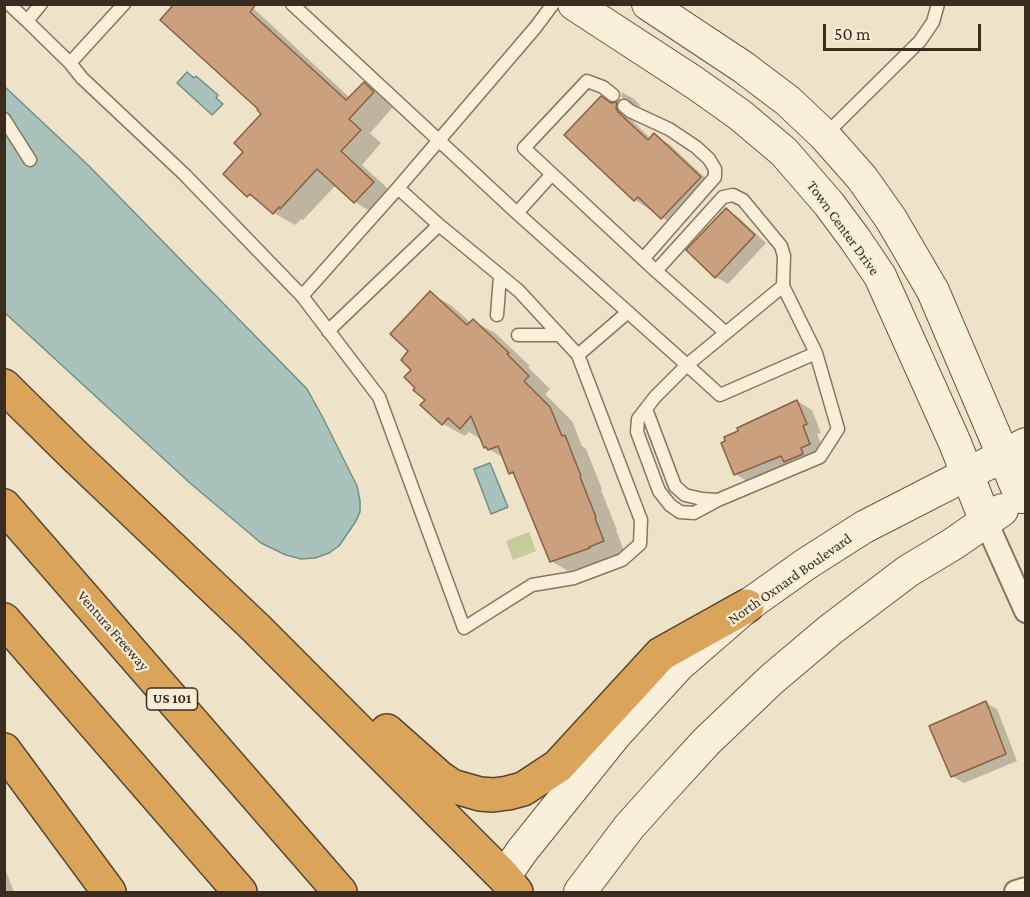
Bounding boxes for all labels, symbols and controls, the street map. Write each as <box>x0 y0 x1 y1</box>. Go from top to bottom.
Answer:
scale bar <box>826 12 984 50</box>
text: 50 m <box>834 24 871 44</box>
street label: Town Center Drive <box>803 177 883 279</box>
street label: North Oxnard Boulevard <box>725 529 855 629</box>
street label: Ventura Freeway <box>73 587 153 675</box>
road number: US 101 <box>146 688 198 710</box>

